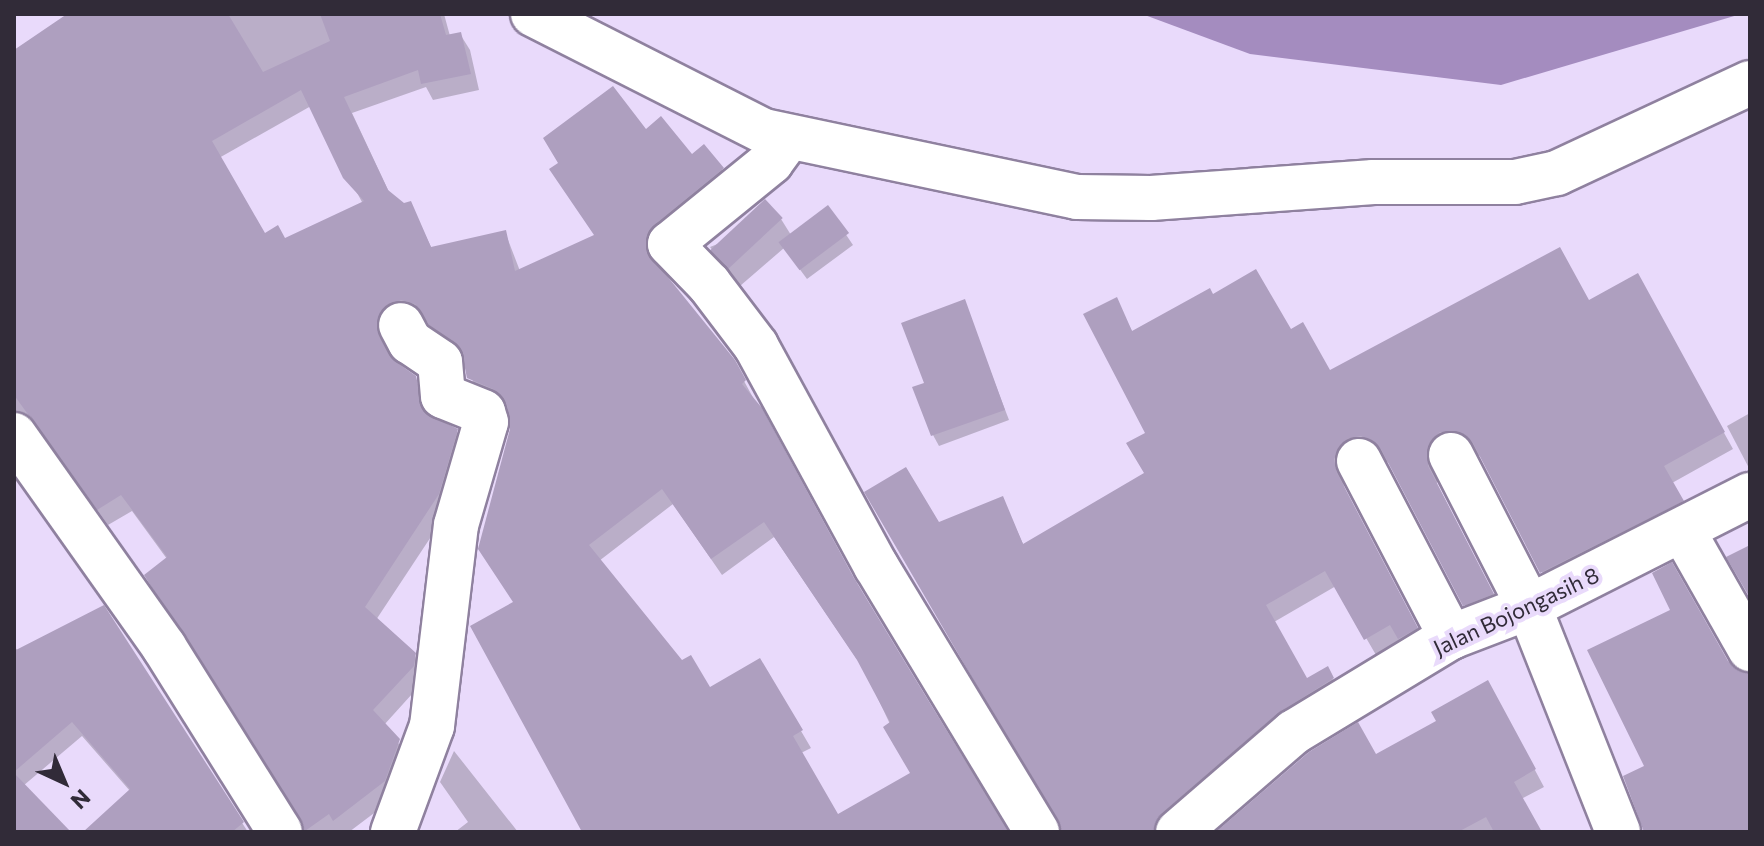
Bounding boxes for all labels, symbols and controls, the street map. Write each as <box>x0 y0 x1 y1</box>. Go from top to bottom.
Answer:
street label: Jalan Bojongasih 8 <box>1429 561 1603 661</box>
north arrow <box>24 742 104 822</box>
text: N <box>66 784 96 815</box>

